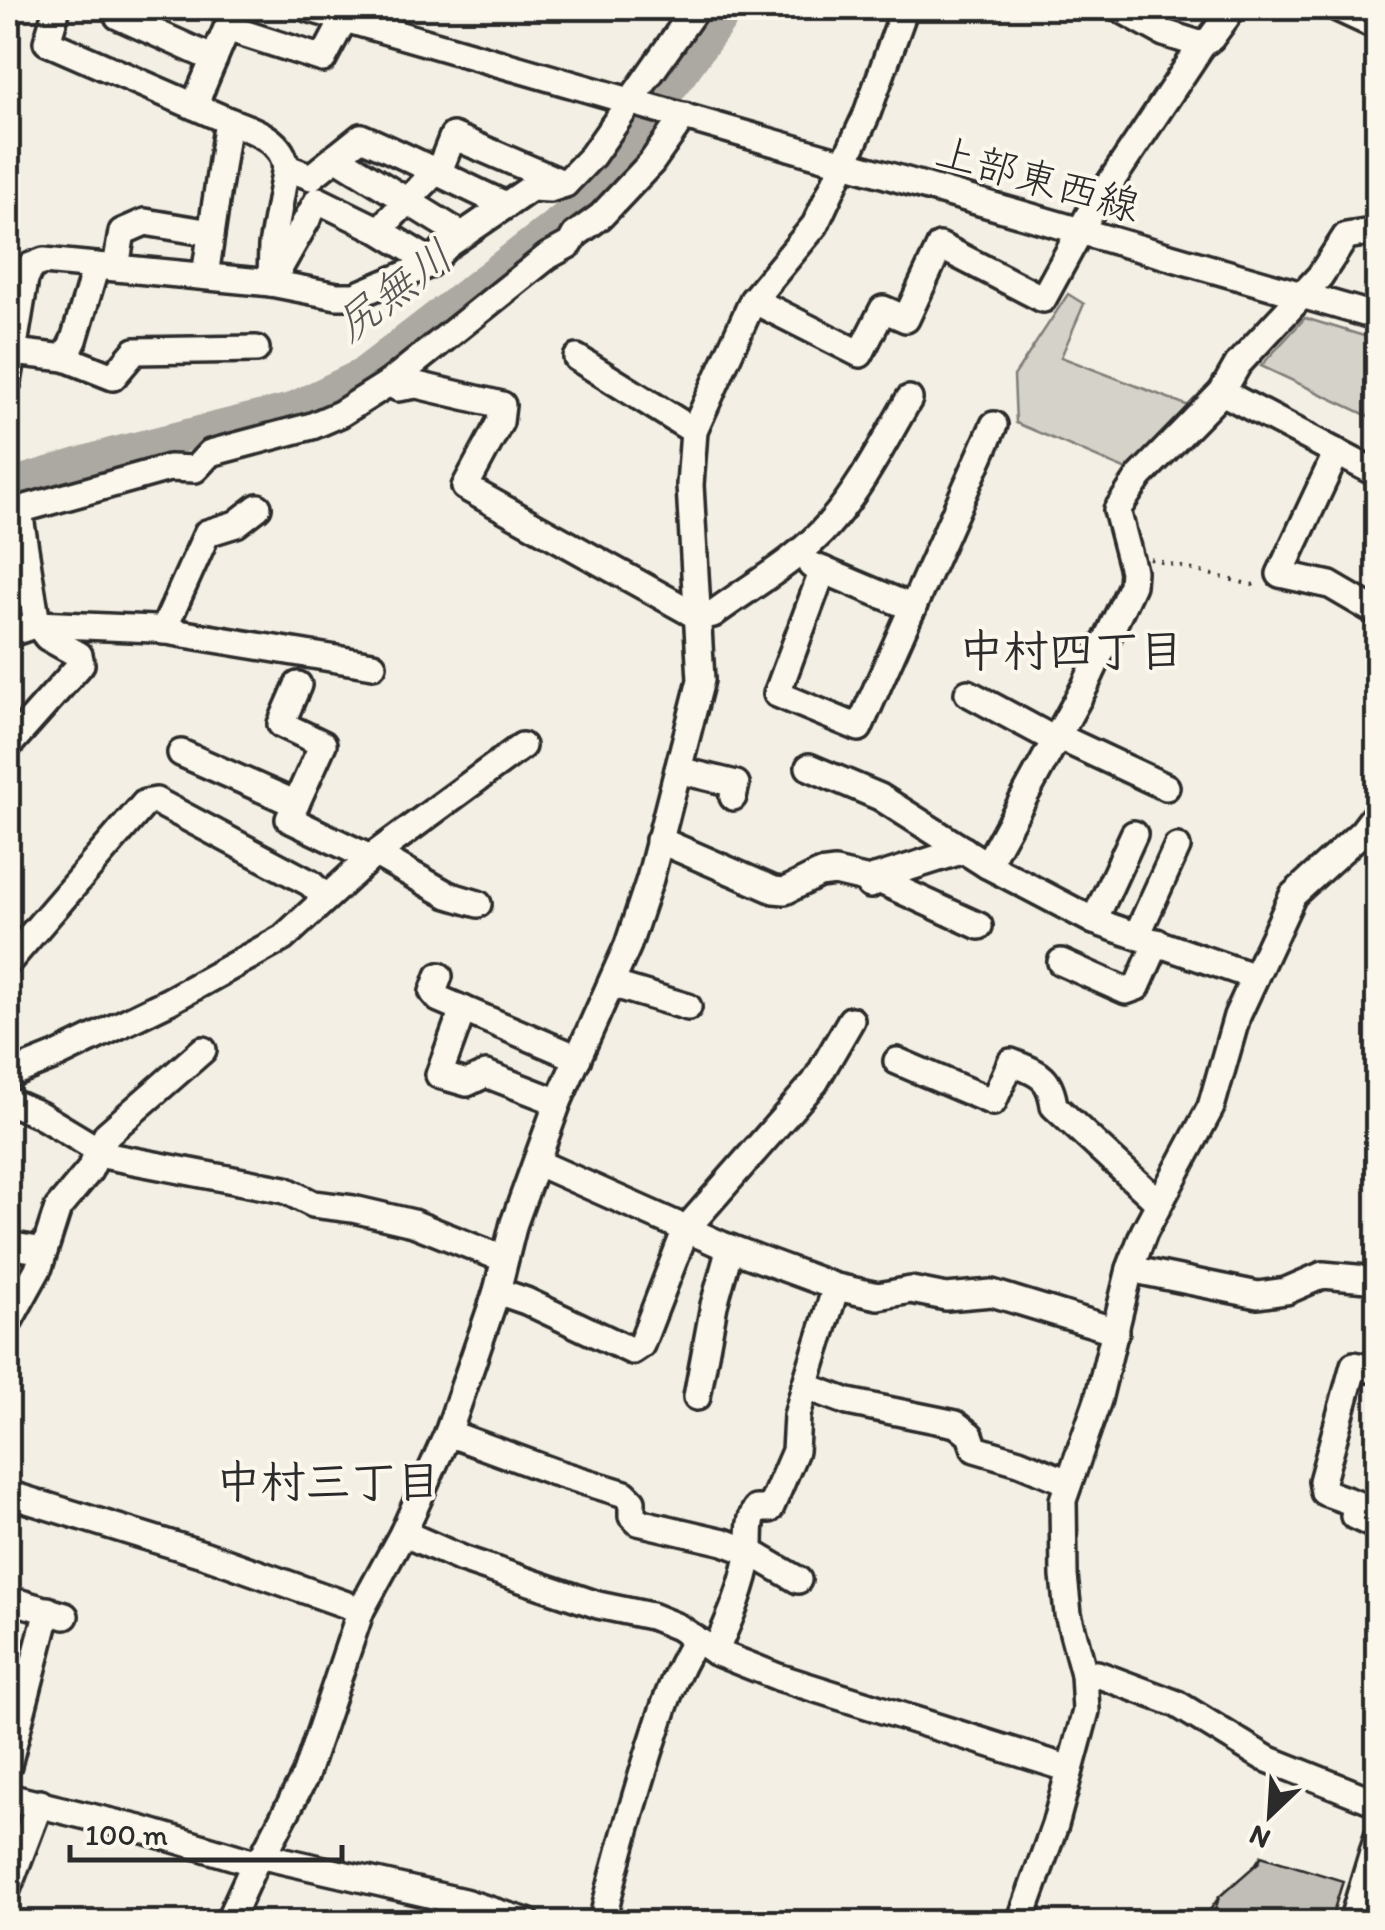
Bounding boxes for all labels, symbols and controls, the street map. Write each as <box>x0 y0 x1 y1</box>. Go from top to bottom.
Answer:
street label: 上部東西線 <box>930 125 1146 232</box>
water label: 尻無川 <box>323 228 463 352</box>
district label: 中村四丁目 <box>958 623 1184 677</box>
district label: 中村三丁目 <box>215 1454 441 1508</box>
north arrow <box>1220 1765 1320 1865</box>
scale bar <box>70 1800 342 1862</box>
text: 100 m <box>85 1816 168 1853</box>
text: N <box>1244 1818 1275 1857</box>

